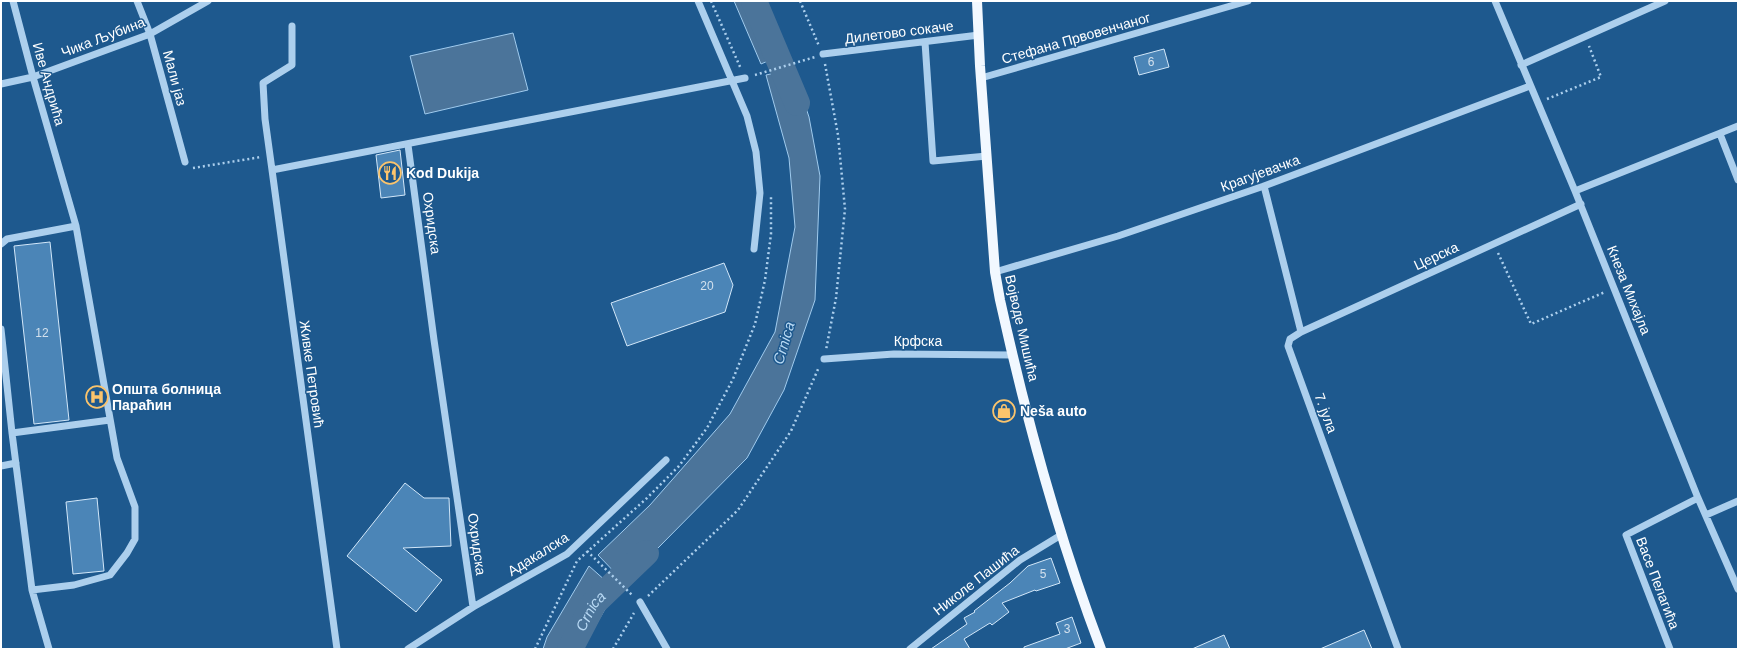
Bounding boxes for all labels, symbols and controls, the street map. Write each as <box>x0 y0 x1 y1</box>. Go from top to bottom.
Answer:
street label: Стефана Првовенчаног <box>1000 9 1152 67</box>
street label: Чика Љубина <box>59 14 147 60</box>
street label: Дилетово сокаче <box>844 17 955 47</box>
street label: Иве Андрића <box>30 41 69 127</box>
street label: Мали јаз <box>160 49 190 107</box>
house number: 6 <box>1148 55 1155 69</box>
street label: Крагујевачка <box>1218 151 1302 195</box>
restaurant icon: Kod Dukija <box>377 160 403 186</box>
place label: Kod Dukija <box>406 165 479 181</box>
street label: Охридска <box>420 191 444 255</box>
street label: Церска <box>1411 239 1461 273</box>
street label: Кнеза Михајла <box>1604 243 1654 337</box>
street label: Војводе Мишића <box>1002 273 1042 383</box>
house number: 20 <box>700 279 714 293</box>
street label: Живке Петровић <box>297 319 327 429</box>
water label: Crnica <box>769 320 798 366</box>
house number: 12 <box>35 326 49 340</box>
street label: Крфска <box>894 333 943 349</box>
place label: Општа болница Параћин <box>112 381 221 413</box>
hospital icon: Општа болница Параћин <box>84 384 110 410</box>
street label: 7. јула <box>1311 391 1341 435</box>
shop icon: Neša auto <box>991 398 1017 424</box>
place label: Neša auto <box>1020 403 1087 419</box>
street label: Охридска <box>465 512 489 576</box>
street label: Адакалска <box>505 529 572 579</box>
street label: Васе Пелагића <box>1633 535 1683 632</box>
street label: Николе Пашића <box>930 542 1022 618</box>
house number: 5 <box>1040 567 1047 581</box>
water label: Crnica <box>572 588 609 634</box>
house number: 3 <box>1064 622 1071 636</box>

